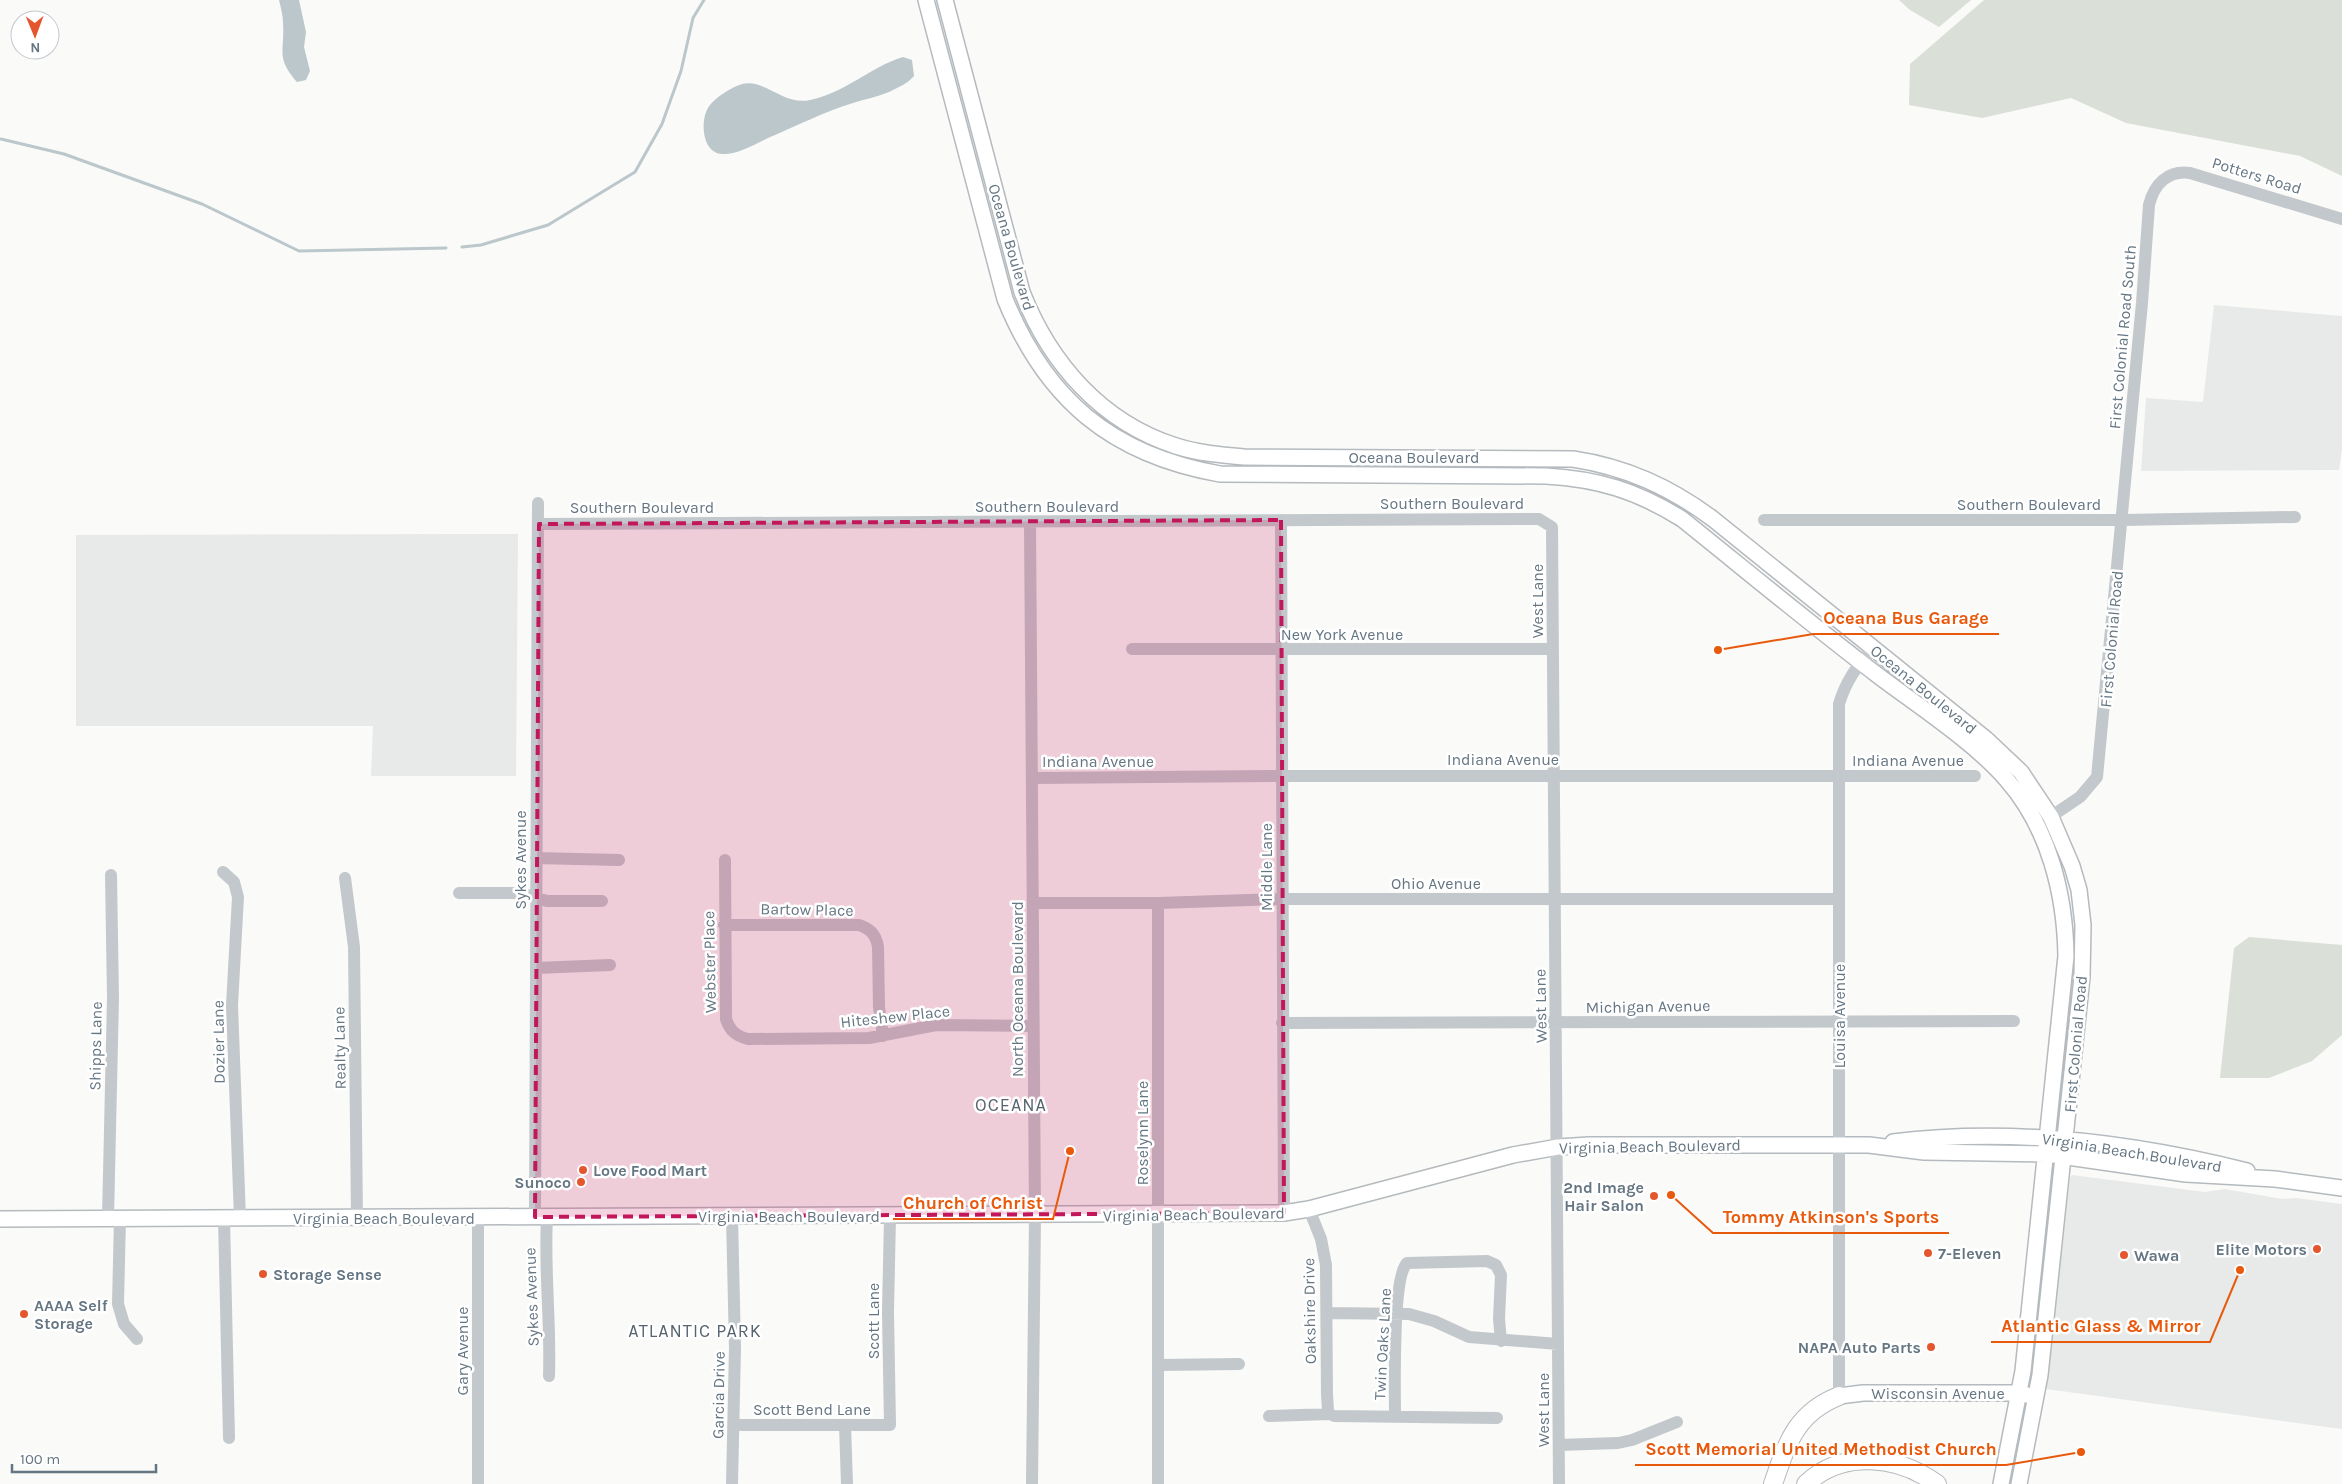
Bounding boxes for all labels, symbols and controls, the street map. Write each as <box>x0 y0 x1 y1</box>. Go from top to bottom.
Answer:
north arrow <box>10 10 60 60</box>
text: N <box>30 39 40 56</box>
street label: Potters Road <box>2210 153 2304 198</box>
street label: Oceana Boulevard <box>984 182 1039 313</box>
street label: First Colonial Road South <box>2105 244 2140 430</box>
street label: Oceana Boulevard <box>1348 448 1480 467</box>
street label: Southern Boulevard <box>1380 494 1524 513</box>
street label: Southern Boulevard <box>1957 495 2101 514</box>
street label: Southern Boulevard <box>975 497 1119 516</box>
street label: Southern Boulevard <box>570 498 714 517</box>
street label: West Lane <box>1528 564 1547 638</box>
street label: First Colonial Road <box>2096 570 2127 708</box>
callout: Oceana Bus Garage <box>1813 601 1999 634</box>
text: Oceana Bus Garage <box>1823 607 1989 629</box>
street label: New York Avenue <box>1281 625 1403 644</box>
street label: Oceana Boulevard <box>1867 641 1981 738</box>
street label: Indiana Avenue <box>1447 750 1559 769</box>
street label: Indiana Avenue <box>1852 751 1964 770</box>
street label: Indiana Avenue <box>1042 752 1154 771</box>
street label: Sykes Avenue <box>511 810 530 910</box>
street label: Middle Lane <box>1257 823 1276 911</box>
street label: Ohio Avenue <box>1391 874 1481 893</box>
street label: Bartow Place <box>760 899 854 920</box>
street label: North Oceana Boulevard <box>1008 901 1027 1077</box>
street label: Webster Place <box>699 911 720 1013</box>
street label: Louisa Avenue <box>1830 964 1849 1068</box>
street label: West Lane <box>1530 969 1551 1043</box>
street label: First Colonial Road <box>2060 975 2091 1113</box>
street label: Michigan Avenue <box>1585 996 1711 1017</box>
street label: Dozier Lane <box>208 1000 229 1084</box>
street label: Shipps Lane <box>85 1001 106 1091</box>
street label: Hiteshew Place <box>839 1001 951 1032</box>
street label: Realty Lane <box>329 1006 350 1090</box>
street label: Roselynn Lane <box>1133 1081 1152 1185</box>
district label: OCEANA <box>975 1094 1047 1116</box>
street label: Virginia Beach Boulevard <box>2041 1129 2223 1176</box>
street label: Virginia Beach Boulevard <box>1559 1135 1741 1158</box>
place label: Love Food Mart <box>593 1161 707 1180</box>
marker: Love Food Mart <box>577 1164 589 1176</box>
place label: Sunoco <box>514 1173 571 1192</box>
marker: Sunoco <box>575 1176 587 1188</box>
place label: 2nd Image Hair Salon <box>1563 1178 1644 1215</box>
callout: Church of Christ <box>893 1186 1053 1219</box>
marker: 2nd Image Hair Salon <box>1648 1190 1660 1202</box>
text: Church of Christ <box>903 1192 1043 1214</box>
callout: Tommy Atkinson's Sports <box>1713 1200 1949 1233</box>
street label: Virginia Beach Boulevard <box>1103 1203 1285 1226</box>
text: Tommy Atkinson's Sports <box>1723 1206 1939 1228</box>
street label: Virginia Beach Boulevard <box>698 1207 880 1226</box>
street label: Virginia Beach Boulevard <box>293 1209 475 1228</box>
place label: Elite Motors <box>2216 1240 2307 1259</box>
marker: Elite Motors <box>2311 1243 2323 1255</box>
place label: 7-Eleven <box>1938 1244 2001 1263</box>
place label: Wawa <box>2134 1246 2179 1265</box>
street label: Sykes Avenue <box>520 1247 543 1347</box>
marker: 7-Eleven <box>1922 1247 1934 1259</box>
marker: Wawa <box>2118 1249 2130 1261</box>
street label: Oakshire Drive <box>1299 1258 1320 1364</box>
place label: Storage Sense <box>273 1265 382 1284</box>
marker: Storage Sense <box>257 1268 269 1280</box>
street label: Scott Lane <box>864 1283 883 1359</box>
street label: Twin Oaks Lane <box>1370 1288 1395 1400</box>
place label: AAAA Self Storage <box>34 1296 108 1333</box>
street label: Gary Avenue <box>453 1307 472 1395</box>
marker: AAAA Self Storage <box>18 1308 30 1320</box>
callout: Atlantic Glass & Mirror <box>1991 1309 2210 1342</box>
text: Atlantic Glass & Mirror <box>2001 1315 2201 1337</box>
district label: ATLANTIC PARK <box>628 1320 762 1342</box>
place label: NAPA Auto Parts <box>1798 1338 1921 1357</box>
marker: NAPA Auto Parts <box>1925 1341 1937 1353</box>
street label: Garcia Drive <box>708 1351 729 1439</box>
street label: West Lane <box>1534 1373 1553 1447</box>
street label: Wisconsin Avenue <box>1871 1384 2005 1403</box>
street label: Scott Bend Lane <box>753 1400 871 1419</box>
callout: Scott Memorial United Methodist Church <box>1635 1432 2006 1465</box>
text: Scott Memorial United Methodist Church <box>1645 1438 1997 1460</box>
scale bar <box>12 1442 156 1474</box>
text: 100 m <box>20 1450 60 1468</box>

